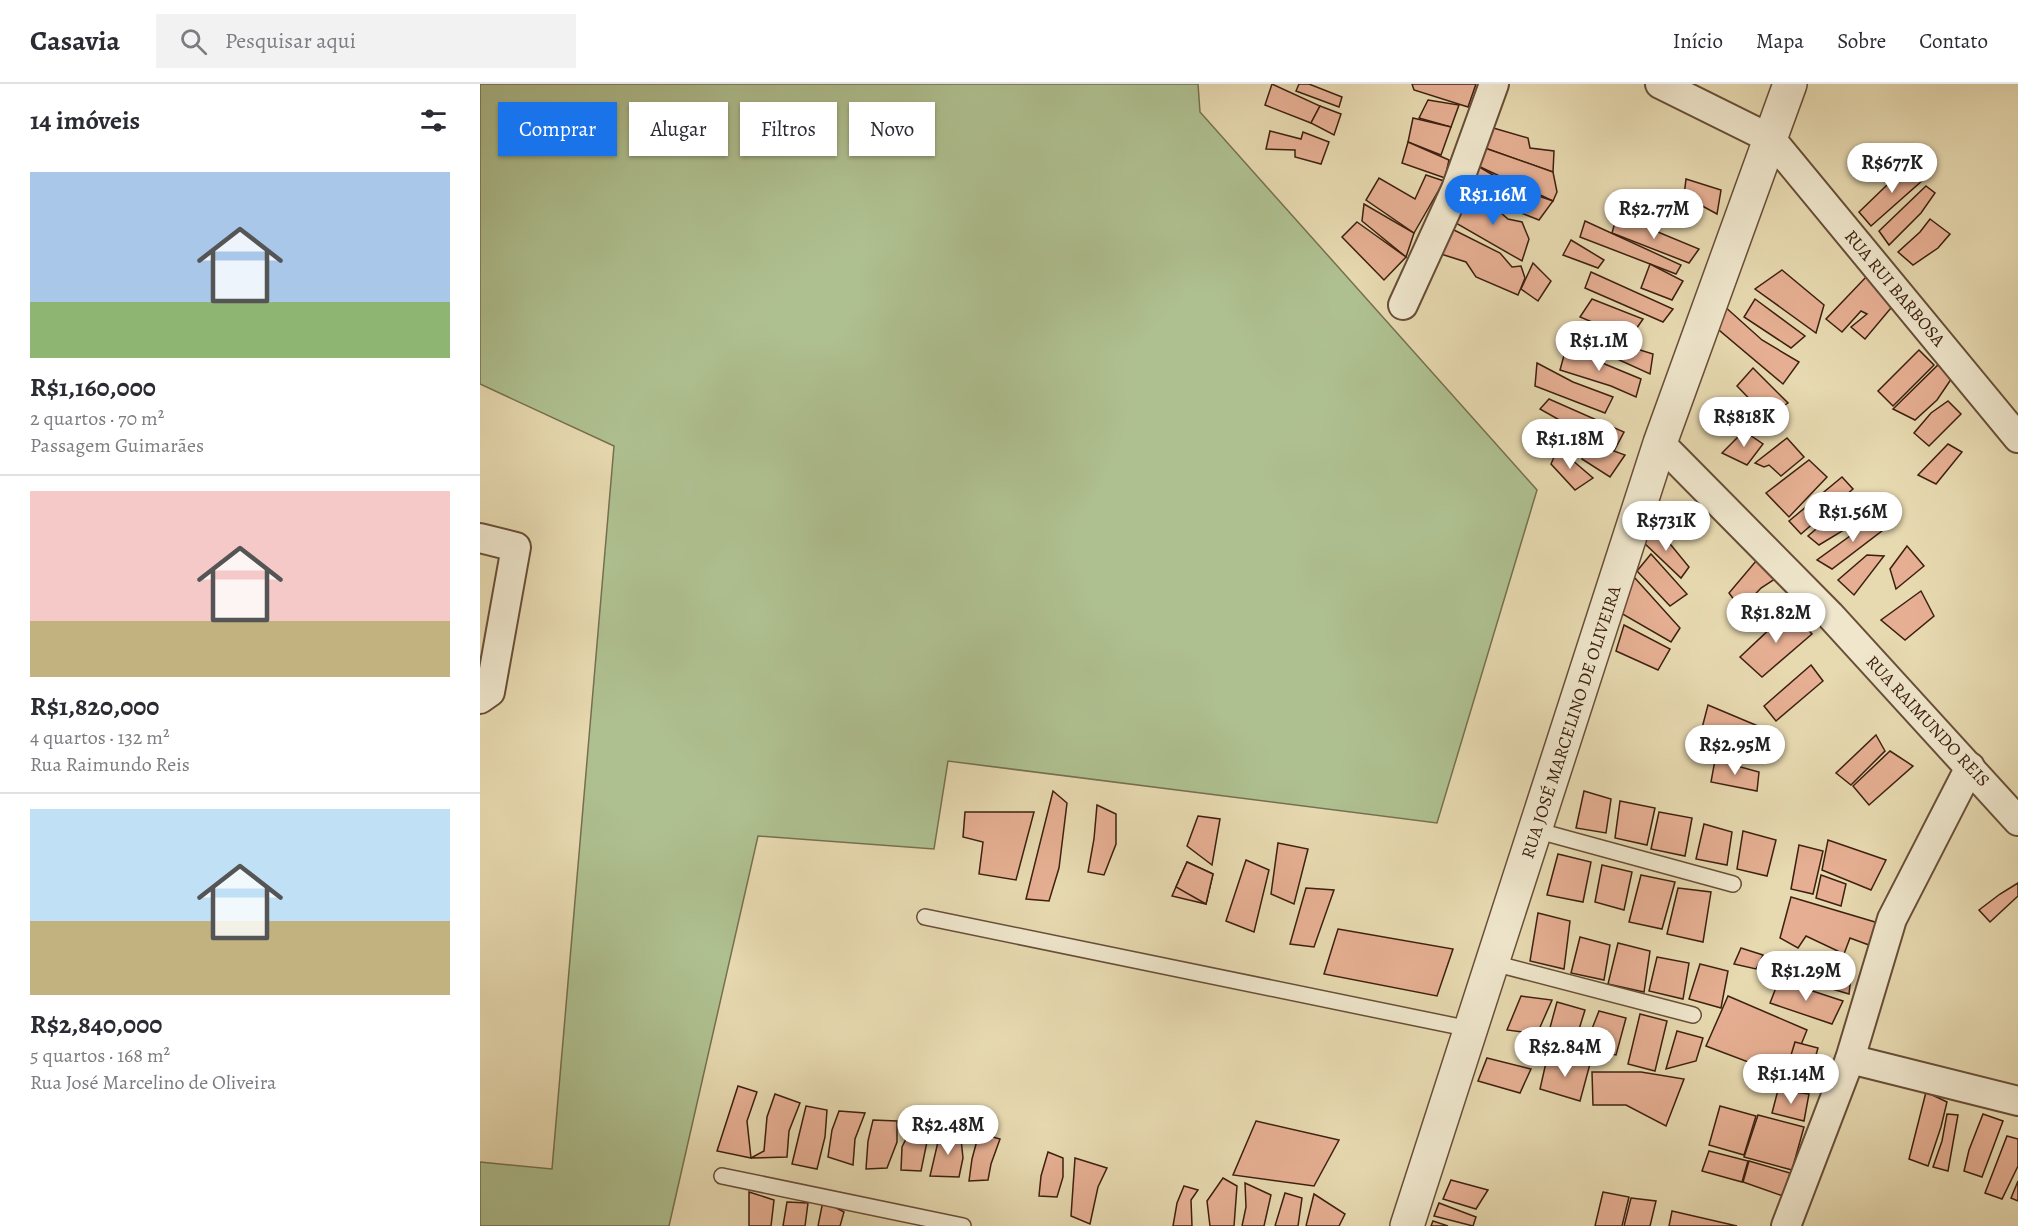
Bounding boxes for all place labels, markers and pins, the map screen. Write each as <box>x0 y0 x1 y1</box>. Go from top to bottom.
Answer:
pin: R$677K <box>1843 143 1941 194</box>
pin: R$1.16M <box>1438 175 1548 226</box>
pin: R$2.77M <box>1599 189 1709 240</box>
pin: R$1.1M <box>1550 321 1648 372</box>
pin: R$818K <box>1695 397 1793 448</box>
pin: R$1.18M <box>1515 419 1625 470</box>
pin: R$1.56M <box>1798 492 1908 543</box>
pin: R$731K <box>1617 501 1715 552</box>
pin: R$1.82M <box>1721 593 1831 644</box>
pin: R$2.95M <box>1680 725 1790 776</box>
pin: R$1.29M <box>1751 951 1861 1002</box>
pin: R$2.84M <box>1510 1027 1620 1078</box>
pin: R$1.14M <box>1736 1054 1846 1105</box>
pin: R$2.48M <box>893 1105 1003 1156</box>

